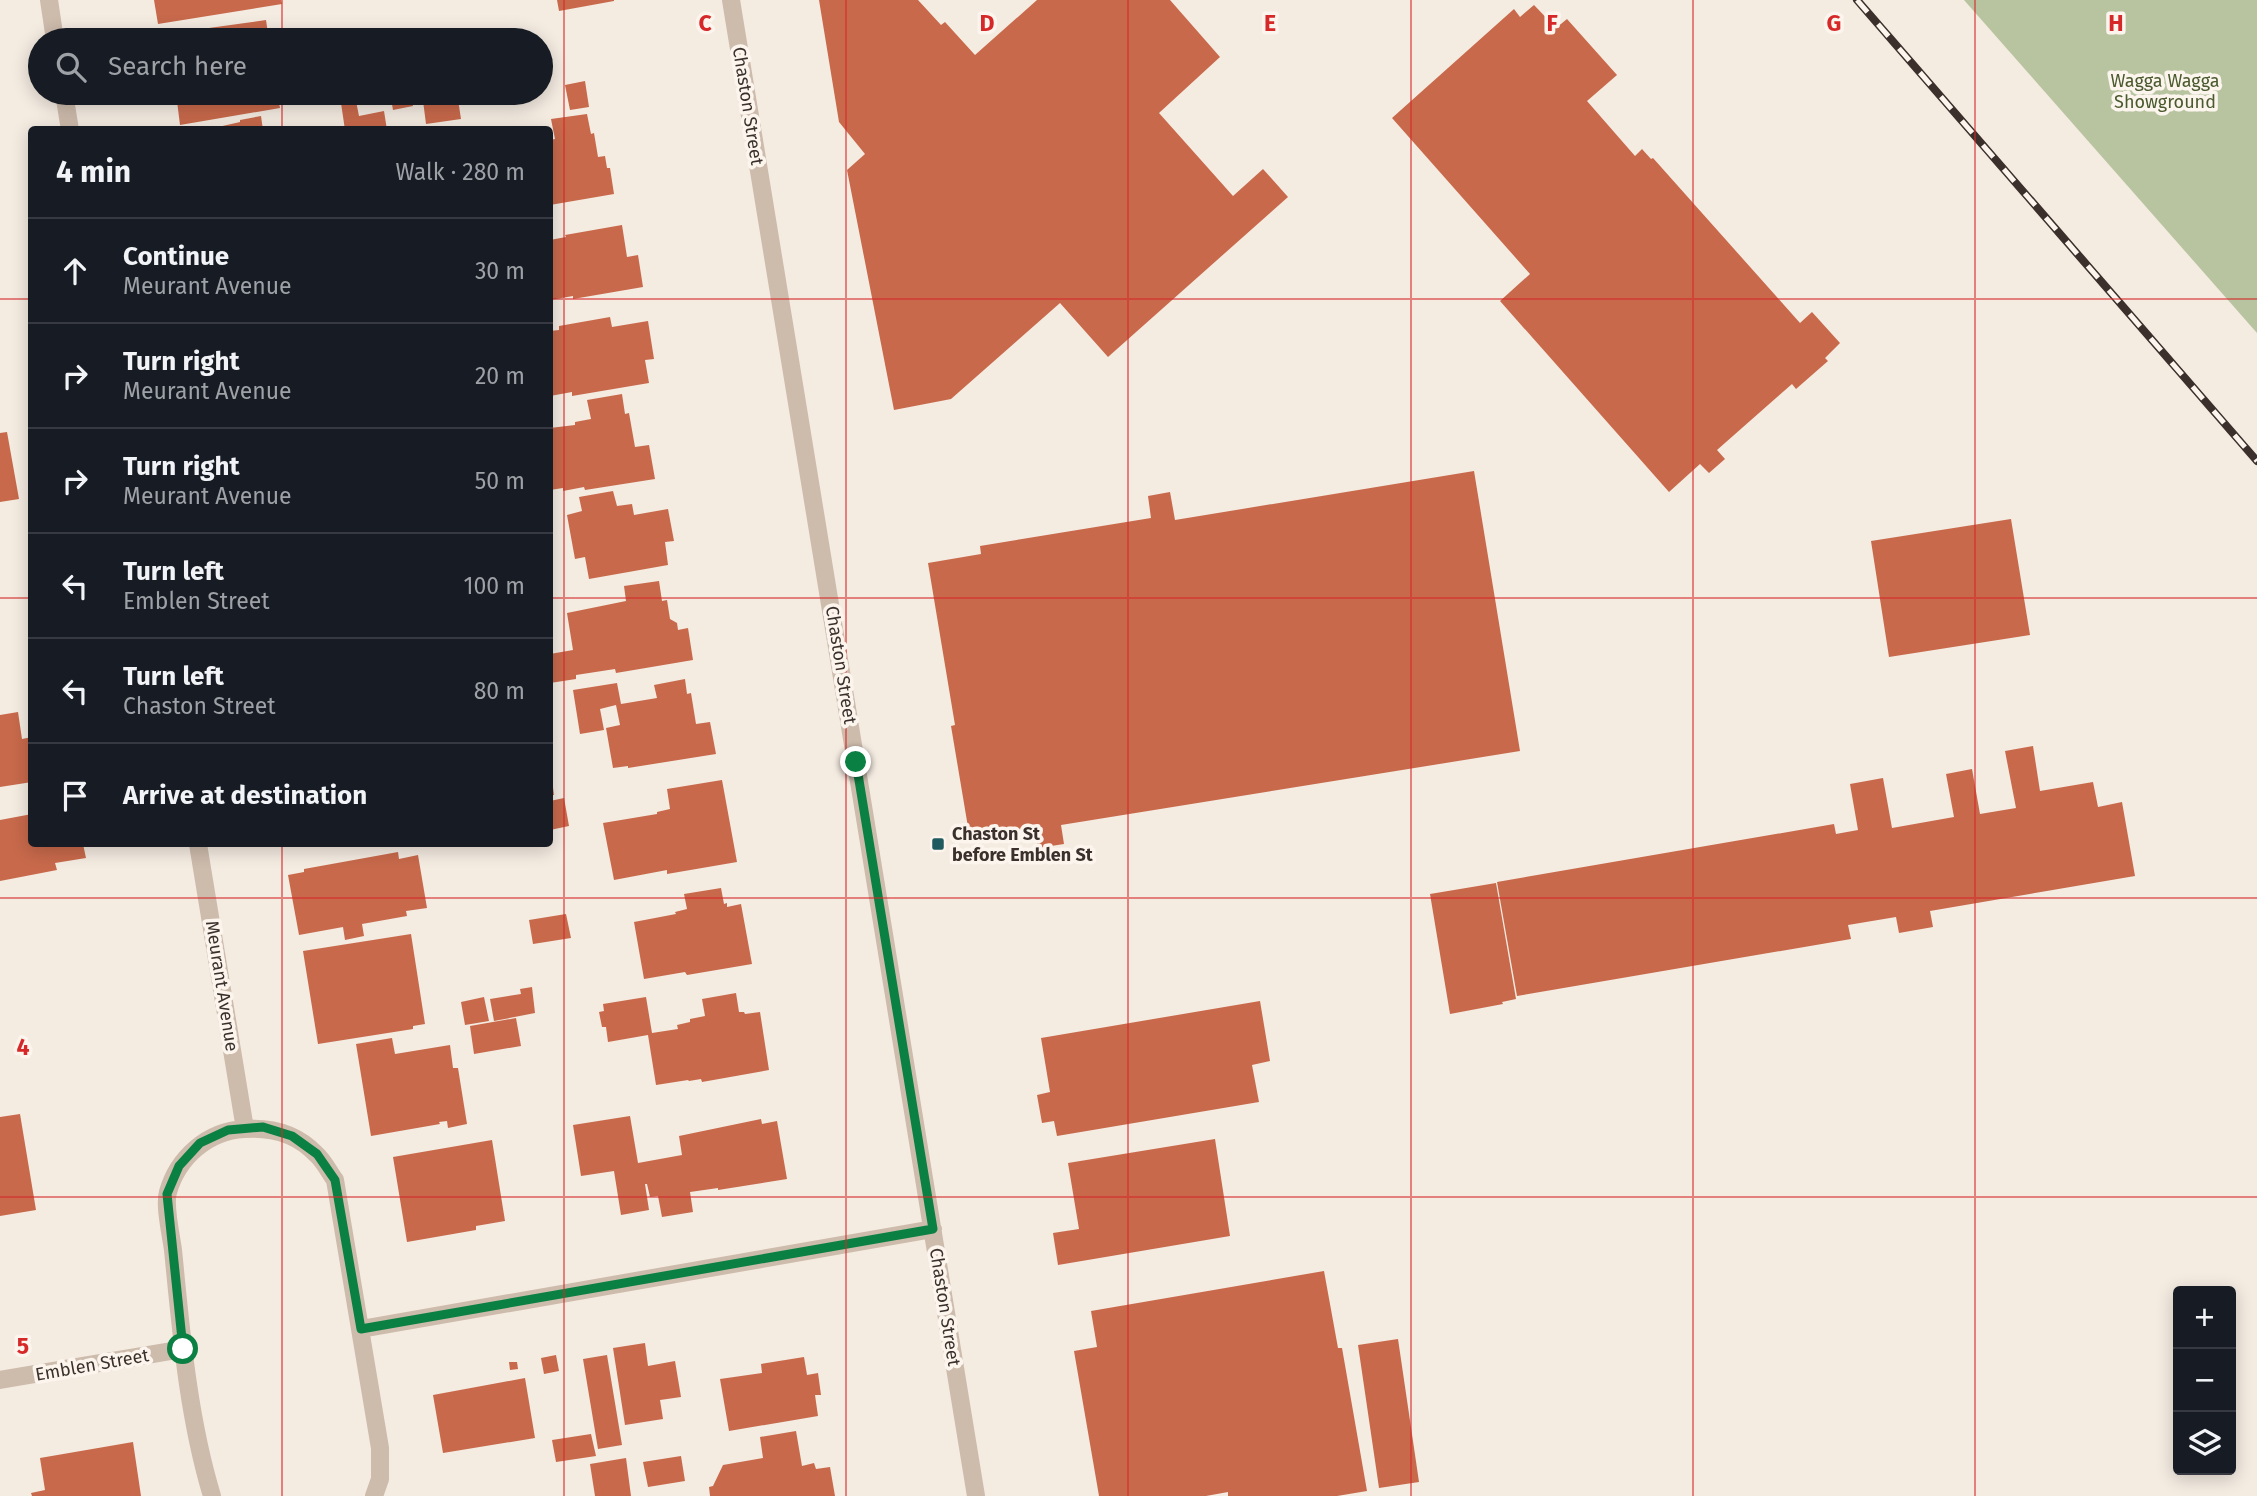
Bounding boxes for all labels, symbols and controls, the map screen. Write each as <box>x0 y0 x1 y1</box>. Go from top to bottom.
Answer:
text: C <box>698 9 712 37</box>
text: D <box>980 9 995 37</box>
text: E <box>1264 9 1276 37</box>
text: F <box>1546 9 1558 37</box>
text: G <box>1827 9 1841 37</box>
text: H <box>2108 9 2124 37</box>
search box <box>28 28 553 105</box>
street label: Chaston Street <box>728 45 768 167</box>
icon: search <box>52 48 90 86</box>
text: Search here <box>108 51 247 82</box>
park label: Wagga Wagga Showground <box>2111 70 2220 113</box>
text: 4 min <box>56 154 131 190</box>
text: Walk · 280 m <box>395 158 525 186</box>
text: Continue <box>123 241 229 272</box>
icon: ahead <box>56 252 94 290</box>
text: 30 m <box>475 257 525 285</box>
text: Meurant Avenue <box>123 272 292 300</box>
text: Turn right <box>123 346 240 377</box>
icon: right <box>56 357 94 395</box>
text: 20 m <box>475 362 525 390</box>
text: Meurant Avenue <box>123 377 292 405</box>
text: Turn right <box>123 451 240 482</box>
icon: right <box>56 462 94 500</box>
text: 50 m <box>475 467 525 495</box>
text: Meurant Avenue <box>123 482 292 510</box>
text: Turn left <box>123 556 224 587</box>
icon: left <box>56 567 94 605</box>
text: 100 m <box>464 572 525 600</box>
text: Emblen Street <box>123 587 270 615</box>
street label: Chaston Street <box>821 604 861 726</box>
text: Turn left <box>123 661 224 692</box>
icon: left <box>56 672 94 710</box>
text: 80 m <box>474 677 525 705</box>
text: Chaston Street <box>123 692 276 720</box>
route end <box>840 746 871 777</box>
icon: arrive <box>56 777 94 815</box>
text: Arrive at destination <box>123 780 367 811</box>
place label: Chaston St before Emblen St <box>952 823 1094 866</box>
marker: Chaston St before Emblen St <box>930 836 946 852</box>
street label: Meurant Avenue <box>201 919 243 1053</box>
text: 4 <box>17 1033 30 1061</box>
street label: Chaston Street <box>925 1246 965 1368</box>
map controls <box>2173 1286 2236 1475</box>
button: + <box>2173 1286 2236 1349</box>
text: 5 <box>17 1332 29 1360</box>
route start <box>167 1333 198 1364</box>
street label: Emblen Street <box>34 1344 151 1386</box>
button: − <box>2173 1349 2236 1412</box>
button: layers <box>2173 1412 2236 1475</box>

